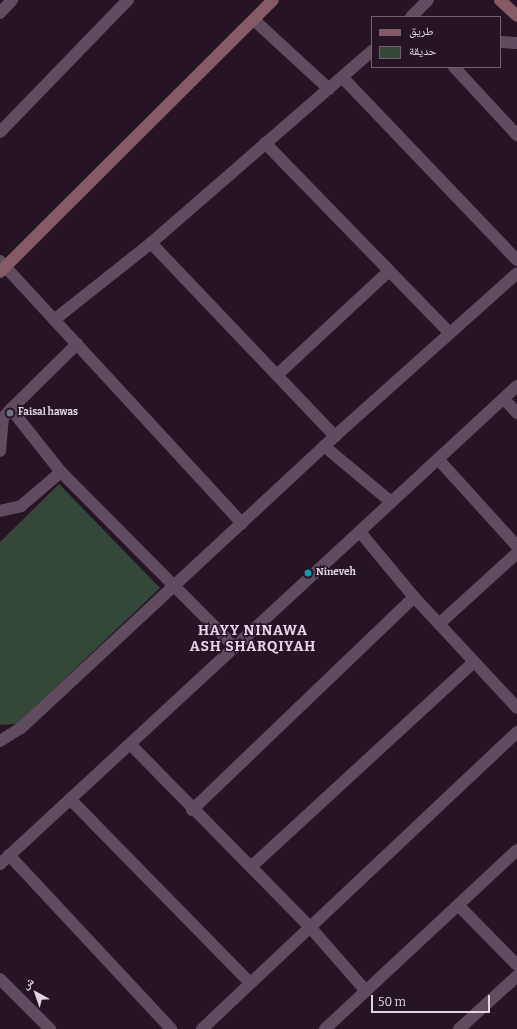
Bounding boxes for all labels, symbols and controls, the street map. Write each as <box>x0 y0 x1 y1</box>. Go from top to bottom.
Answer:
legend <box>371 16 501 68</box>
text: طريق <box>409 24 434 38</box>
text: حديقة <box>409 44 437 58</box>
place label: Faisal hawas <box>18 407 78 419</box>
marker: Faisal hawas <box>5 408 15 418</box>
place label: Nineveh <box>316 567 356 579</box>
marker: Nineveh <box>303 568 313 578</box>
district label: HAYY NINAWA ASH SHARQIYAH <box>190 623 316 656</box>
north arrow <box>16 973 56 1013</box>
text: ش <box>19 975 37 992</box>
scale bar <box>373 987 492 1013</box>
text: 50 m <box>378 995 406 1009</box>

